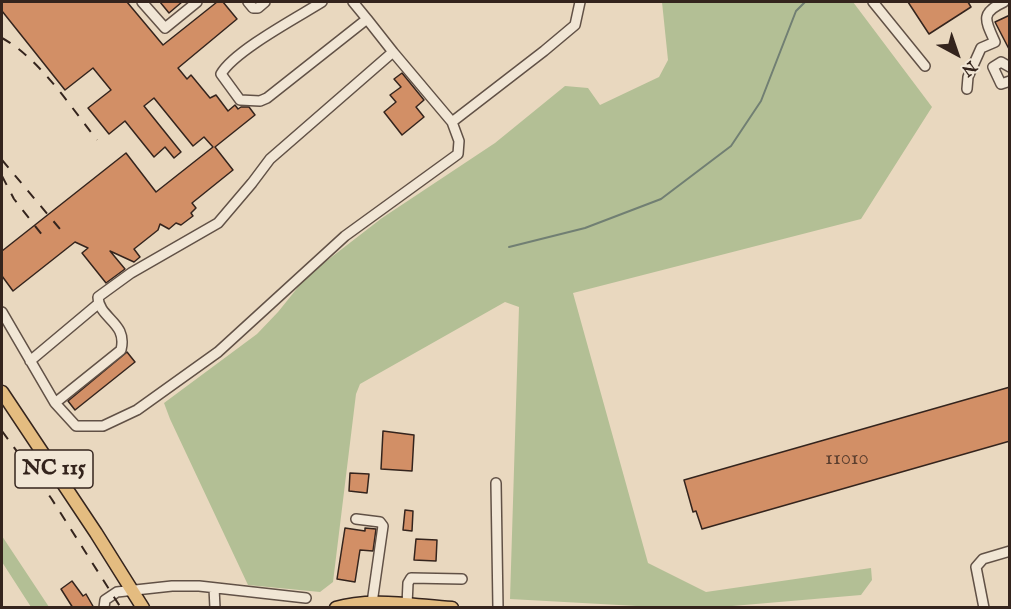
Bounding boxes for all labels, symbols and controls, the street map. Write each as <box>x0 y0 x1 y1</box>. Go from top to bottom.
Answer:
north arrow <box>927 24 987 84</box>
text: N <box>957 56 980 80</box>
house number: 11010 <box>825 447 869 473</box>
road number: NC 115 <box>15 450 93 488</box>

